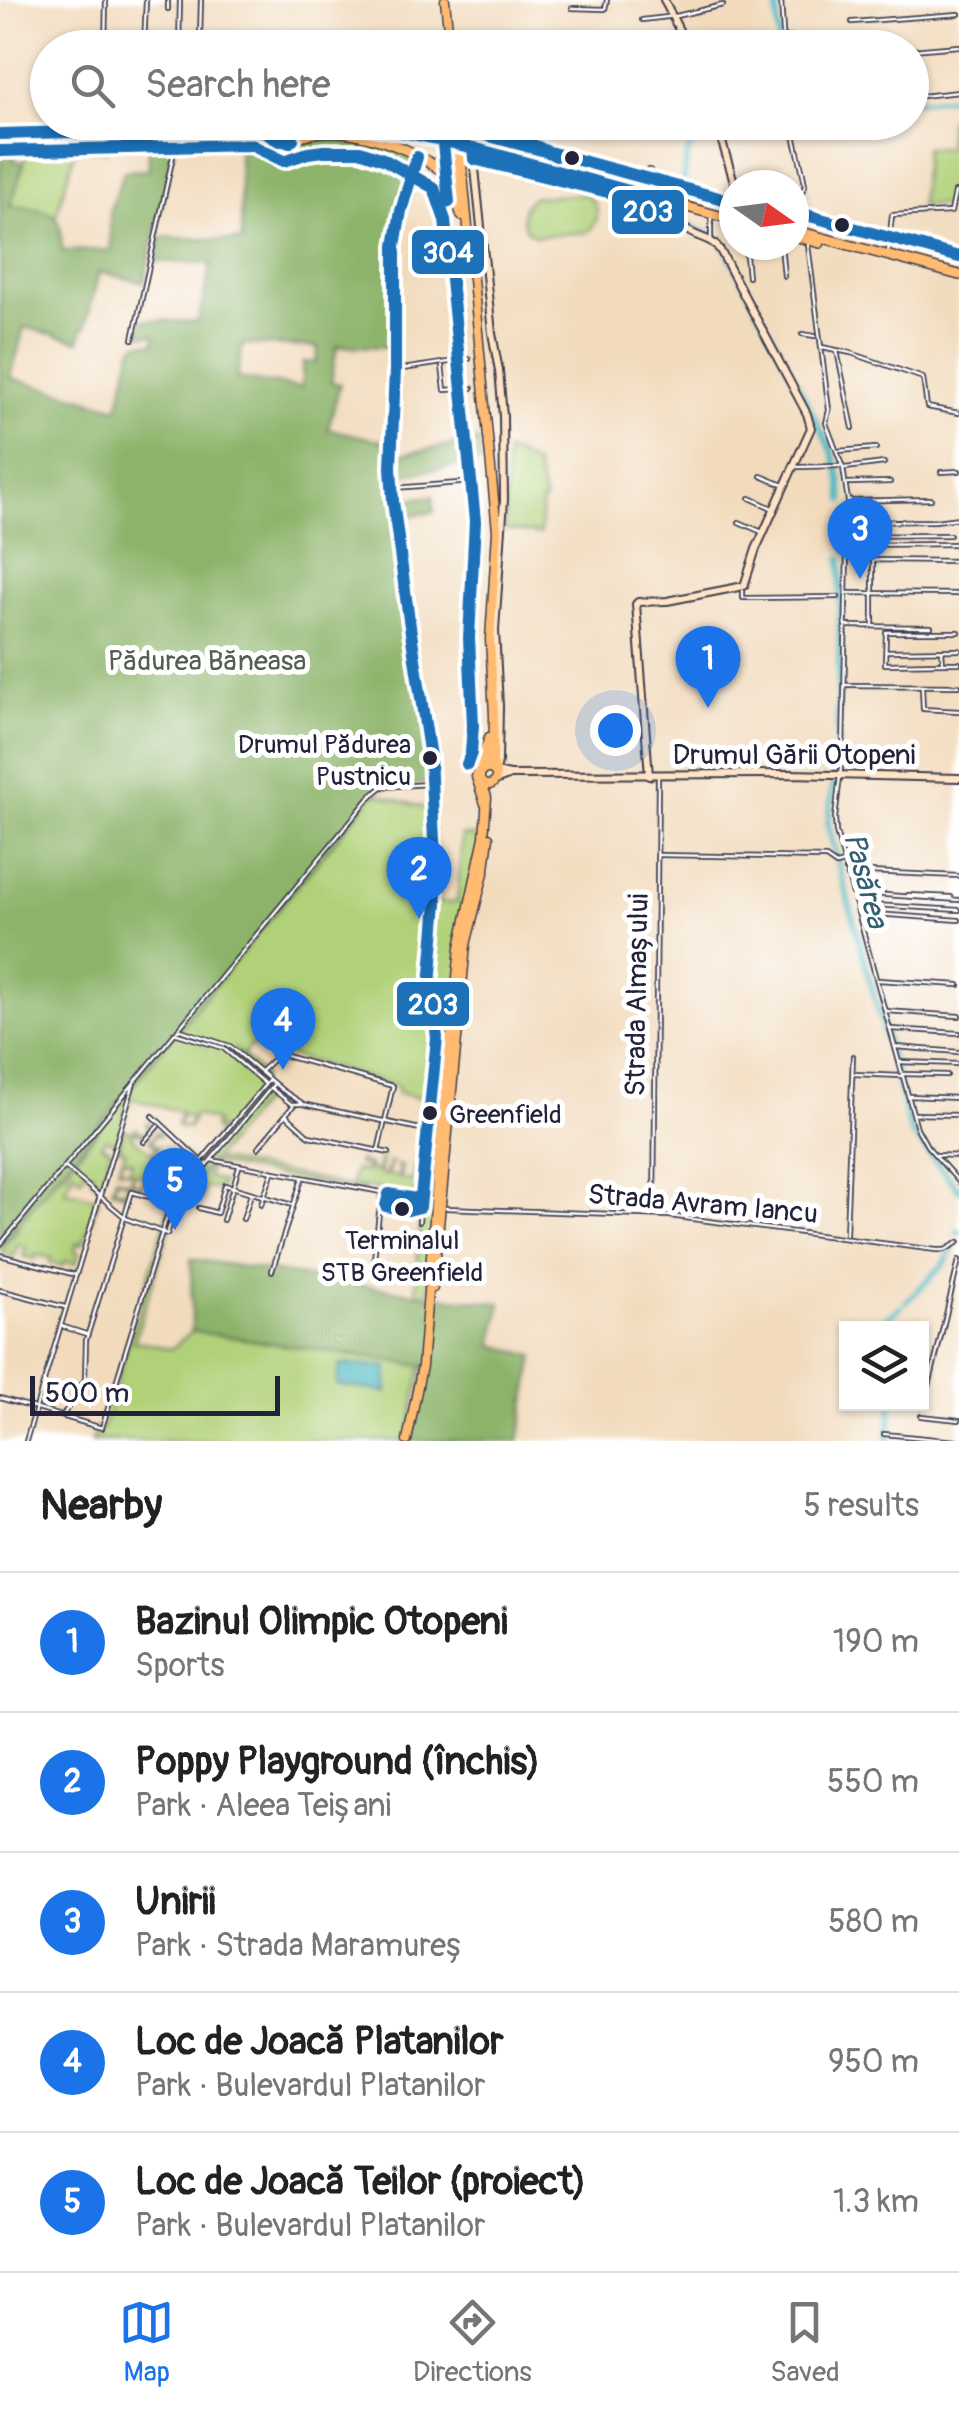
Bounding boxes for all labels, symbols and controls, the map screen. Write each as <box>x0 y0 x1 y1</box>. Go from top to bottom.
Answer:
search box <box>30 30 929 140</box>
icon: search <box>65 58 120 113</box>
text: Search here <box>145 61 331 109</box>
unlabelled marker <box>562 148 582 168</box>
north arrow <box>719 170 809 260</box>
line badge: 203 <box>610 188 686 236</box>
text: 203 <box>623 195 673 230</box>
unlabelled marker <box>832 215 852 235</box>
line badge: 304 <box>410 228 486 276</box>
text: 304 <box>423 236 474 271</box>
pin: 3 <box>828 496 892 579</box>
pin: 1 <box>676 626 740 708</box>
park label: Pădurea Băneasa <box>108 644 306 679</box>
your location <box>590 705 641 756</box>
place label: Drumul Pădurea Pustnicu <box>238 729 411 793</box>
street label: Drumul Gării Otopeni <box>672 738 916 773</box>
marker: Drumul Pădurea Pustnicu <box>420 748 440 768</box>
water label: Pasărea <box>835 828 896 934</box>
pin: 2 <box>386 836 452 919</box>
street label: Strada Almașului <box>618 893 657 1097</box>
line badge: 203 <box>395 980 471 1028</box>
pin: 4 <box>250 988 316 1070</box>
text: 203 <box>408 988 458 1023</box>
place label: Greenfield <box>449 1099 562 1131</box>
marker: Greenfield <box>420 1103 440 1123</box>
pin: 5 <box>142 1148 208 1230</box>
street label: Strada Avram Iancu <box>586 1177 819 1232</box>
marker: Terminalul STB Greenfield <box>392 1199 412 1219</box>
place label: Terminalul STB Greenfield <box>321 1225 483 1289</box>
map controls <box>839 1321 929 1411</box>
button: layers <box>839 1321 929 1411</box>
scale bar <box>30 1371 280 1416</box>
text: 500 m <box>45 1376 129 1411</box>
text: Nearby <box>40 1480 162 1532</box>
text: 5 results <box>804 1486 919 1526</box>
text: Bazinul Olimpic Otopeni <box>135 1598 508 1646</box>
text: 1 <box>66 1622 79 1662</box>
text: 190 m <box>833 1622 919 1662</box>
text: Sports <box>135 1646 225 1686</box>
text: Poppy Playground (închis) <box>135 1738 540 1786</box>
text: 2 <box>64 1762 81 1802</box>
text: 550 m <box>827 1762 919 1802</box>
text: Park · Aleea Teișani <box>135 1786 391 1826</box>
text: Unirii <box>135 1878 216 1926</box>
text: 3 <box>64 1902 81 1942</box>
text: 580 m <box>828 1902 919 1942</box>
text: Park · Strada Maramureș <box>135 1926 465 1966</box>
text: Loc de Joacă Platanilor <box>135 2018 504 2066</box>
text: 4 <box>63 2042 82 2082</box>
text: 950 m <box>828 2042 919 2082</box>
text: Park · Bulevardul Platanilor <box>135 2066 485 2106</box>
text: Loc de Joacă Teilor (proiect) <box>135 2158 586 2206</box>
text: 5 <box>64 2182 81 2222</box>
text: 1.3 km <box>833 2182 919 2222</box>
text: Park · Bulevardul Platanilor <box>135 2206 485 2246</box>
tab: Map <box>119 2295 174 2390</box>
tab: Directions <box>413 2295 532 2390</box>
tab: Saved <box>770 2295 840 2390</box>

